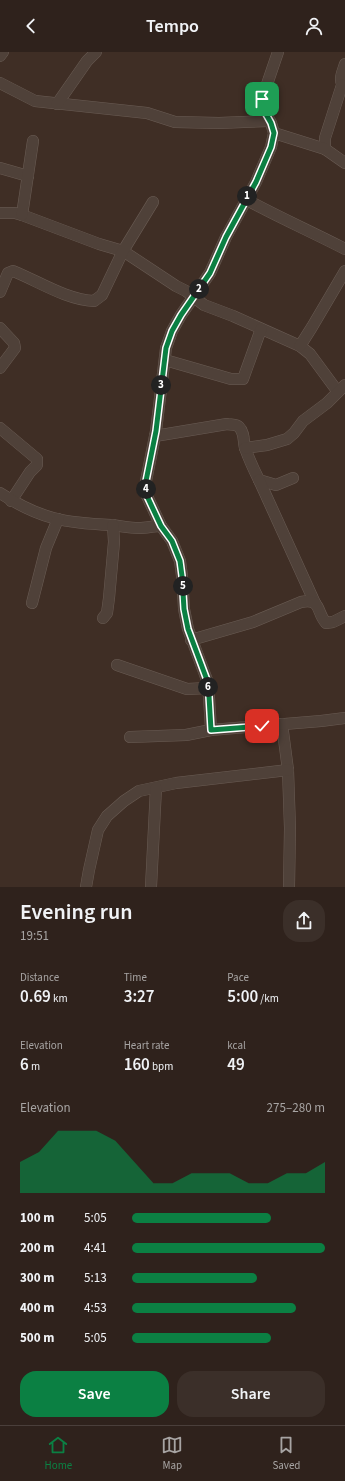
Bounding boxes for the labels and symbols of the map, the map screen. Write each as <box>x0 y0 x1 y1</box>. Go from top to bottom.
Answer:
pin <box>245 82 279 116</box>
pin: 1 <box>237 186 257 206</box>
pin: 2 <box>189 279 209 299</box>
pin: 3 <box>151 375 171 395</box>
pin: 4 <box>136 479 156 499</box>
pin: 5 <box>173 576 193 596</box>
pin: 6 <box>198 677 218 697</box>
pin <box>245 709 279 743</box>

